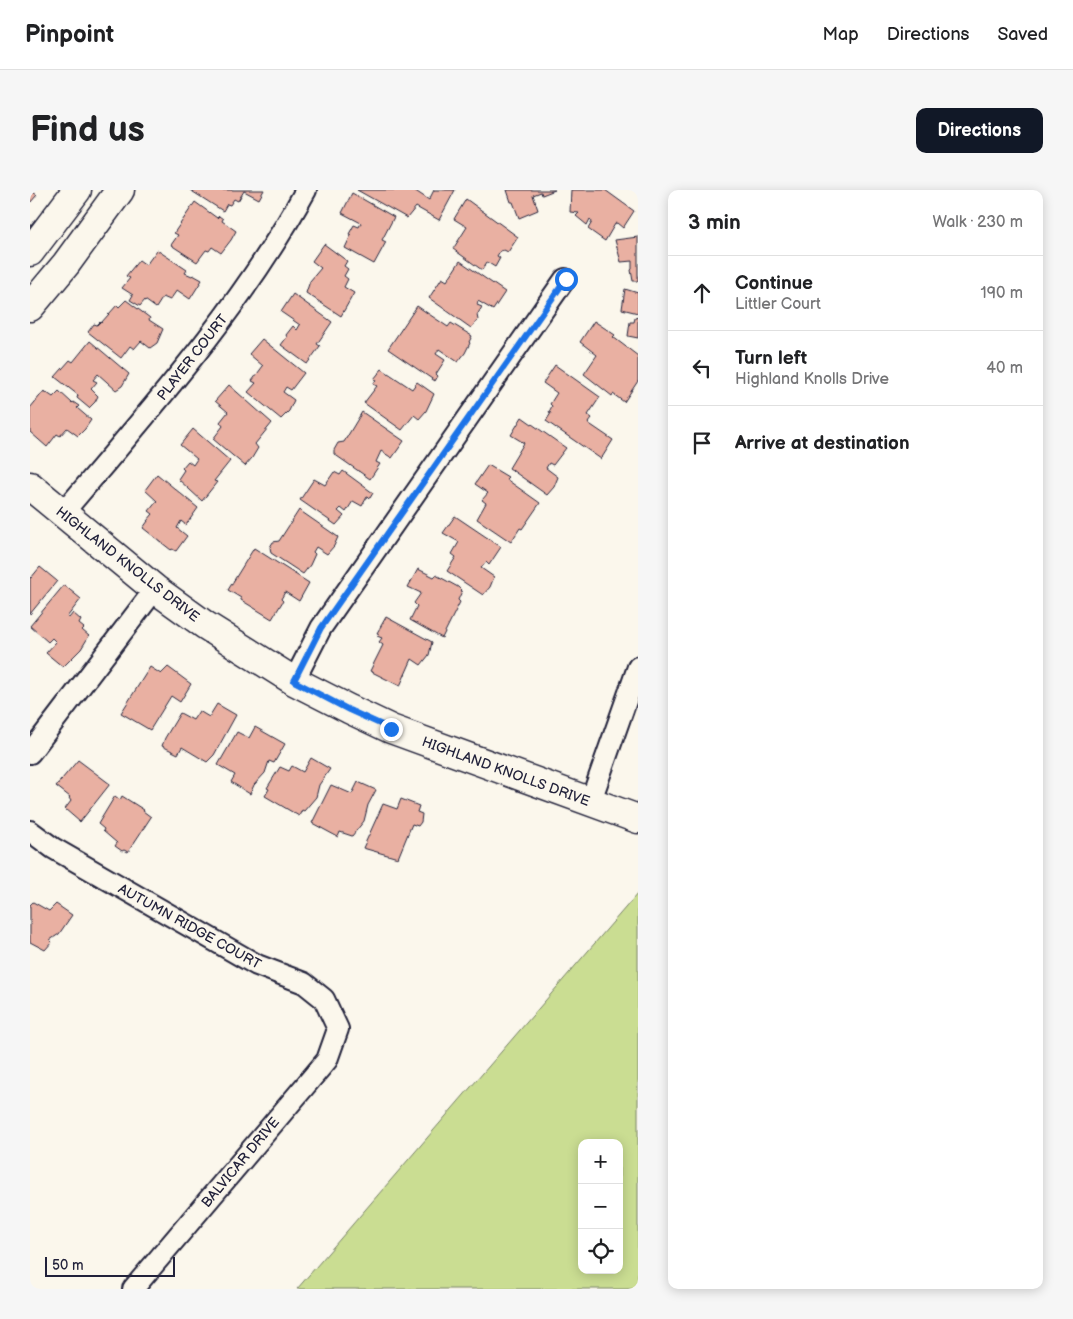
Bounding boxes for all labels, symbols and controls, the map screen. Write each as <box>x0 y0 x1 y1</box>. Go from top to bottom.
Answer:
text: Pinpoint <box>25 20 114 49</box>
text: Map <box>823 24 859 45</box>
text: Directions <box>887 24 969 45</box>
text: Saved <box>997 24 1048 45</box>
button: Directions <box>916 108 1043 153</box>
text: Find us <box>30 109 145 152</box>
text: 3 min <box>688 210 741 235</box>
text: Walk · 230 m <box>933 213 1023 232</box>
route start <box>555 268 578 291</box>
text: Continue <box>735 272 813 295</box>
icon: ahead <box>688 279 716 307</box>
text: 190 m <box>981 284 1023 303</box>
text: Littler Court <box>735 295 821 314</box>
street label: PLAYER COURT <box>154 310 232 404</box>
text: Turn left <box>735 347 807 370</box>
icon: left <box>688 354 716 382</box>
text: 40 m <box>986 359 1023 378</box>
text: Highland Knolls Drive <box>735 370 889 389</box>
icon: arrive <box>688 429 716 457</box>
text: Arrive at destination <box>735 432 910 455</box>
street label: HIGHLAND KNOLLS DRIVE <box>53 503 203 626</box>
route end <box>380 718 403 741</box>
street label: HIGHLAND KNOLLS DRIVE <box>420 733 592 810</box>
street label: AUTUMN RIDGE COURT <box>115 880 265 973</box>
street label: BALVICAR DRIVE <box>198 1114 283 1211</box>
map controls <box>578 1139 623 1274</box>
button: + <box>578 1139 623 1184</box>
button: − <box>578 1184 623 1229</box>
button: locate <box>578 1229 623 1274</box>
scale bar <box>45 1254 175 1277</box>
text: 50 m <box>52 1257 84 1274</box>

